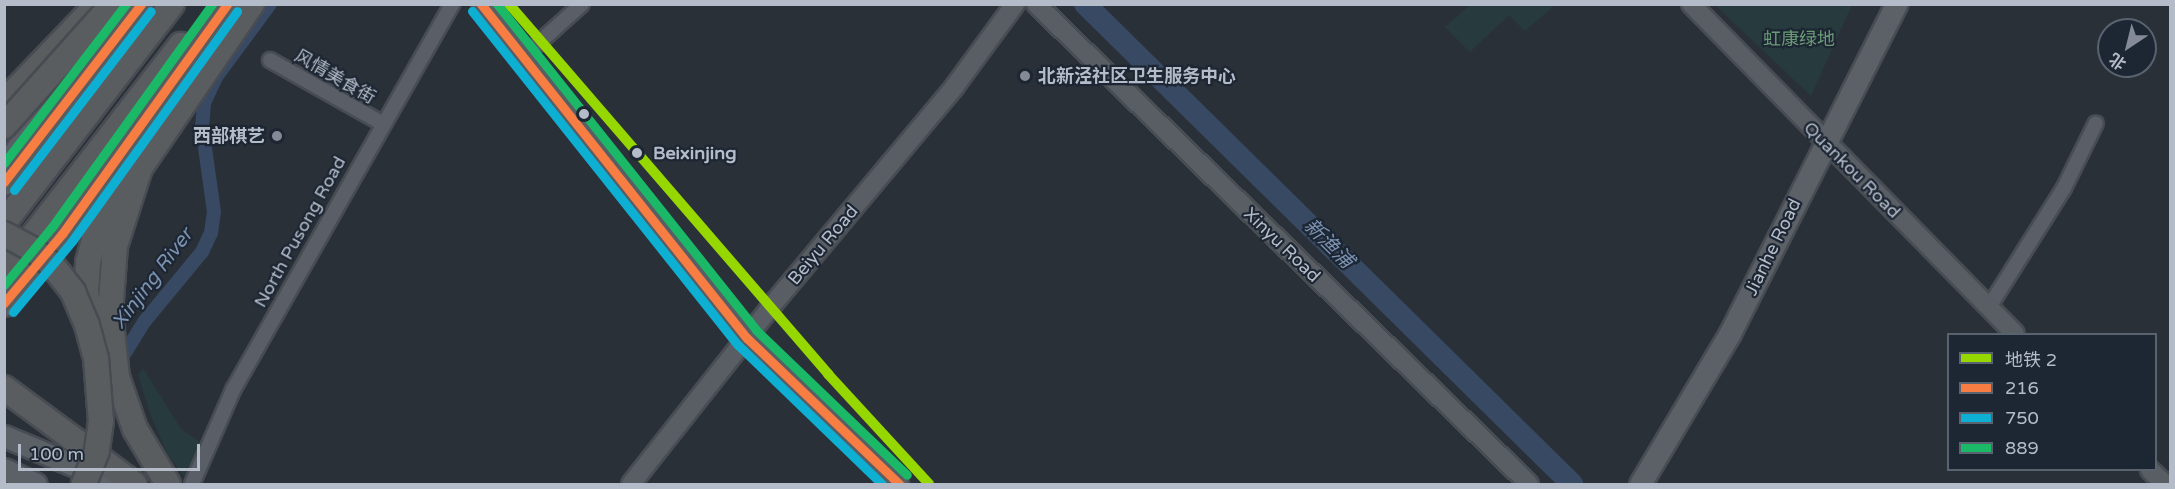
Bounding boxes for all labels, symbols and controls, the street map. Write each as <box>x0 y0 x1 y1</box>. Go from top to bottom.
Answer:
north arrow <box>2097 18 2157 78</box>
park label: 虹康绿地 <box>1763 28 1835 50</box>
street label: 风情美食街 <box>291 45 379 109</box>
text: 北 <box>2106 48 2130 74</box>
place label: 北新泾社区卫生服务中心 <box>1038 65 1236 87</box>
marker: 北新泾社区卫生服务中心 <box>1016 67 1034 85</box>
unlabelled marker <box>578 108 590 120</box>
street label: Quankou Road <box>1799 117 1905 223</box>
place label: 西部棋艺 <box>193 125 265 147</box>
marker: 西部棋艺 <box>270 129 284 143</box>
marker: Beixinjing <box>626 142 648 164</box>
place label: Beixinjing <box>653 142 737 164</box>
street label: North Pusong Road <box>250 153 350 311</box>
street label: Jianhe Road <box>1740 195 1806 299</box>
street label: Beiyu Road <box>783 201 863 289</box>
street label: Xinyu Road <box>1239 203 1325 287</box>
water label: 新渔浦 <box>1298 214 1358 274</box>
water label: Xinjing River <box>108 224 198 334</box>
legend <box>1947 333 2157 471</box>
text: 地铁 2 <box>2005 349 2057 371</box>
text: 216 <box>2005 377 2039 399</box>
text: 750 <box>2005 407 2039 429</box>
scale bar <box>21 432 202 470</box>
text: 889 <box>2005 437 2039 459</box>
text: 100 m <box>29 443 84 465</box>

